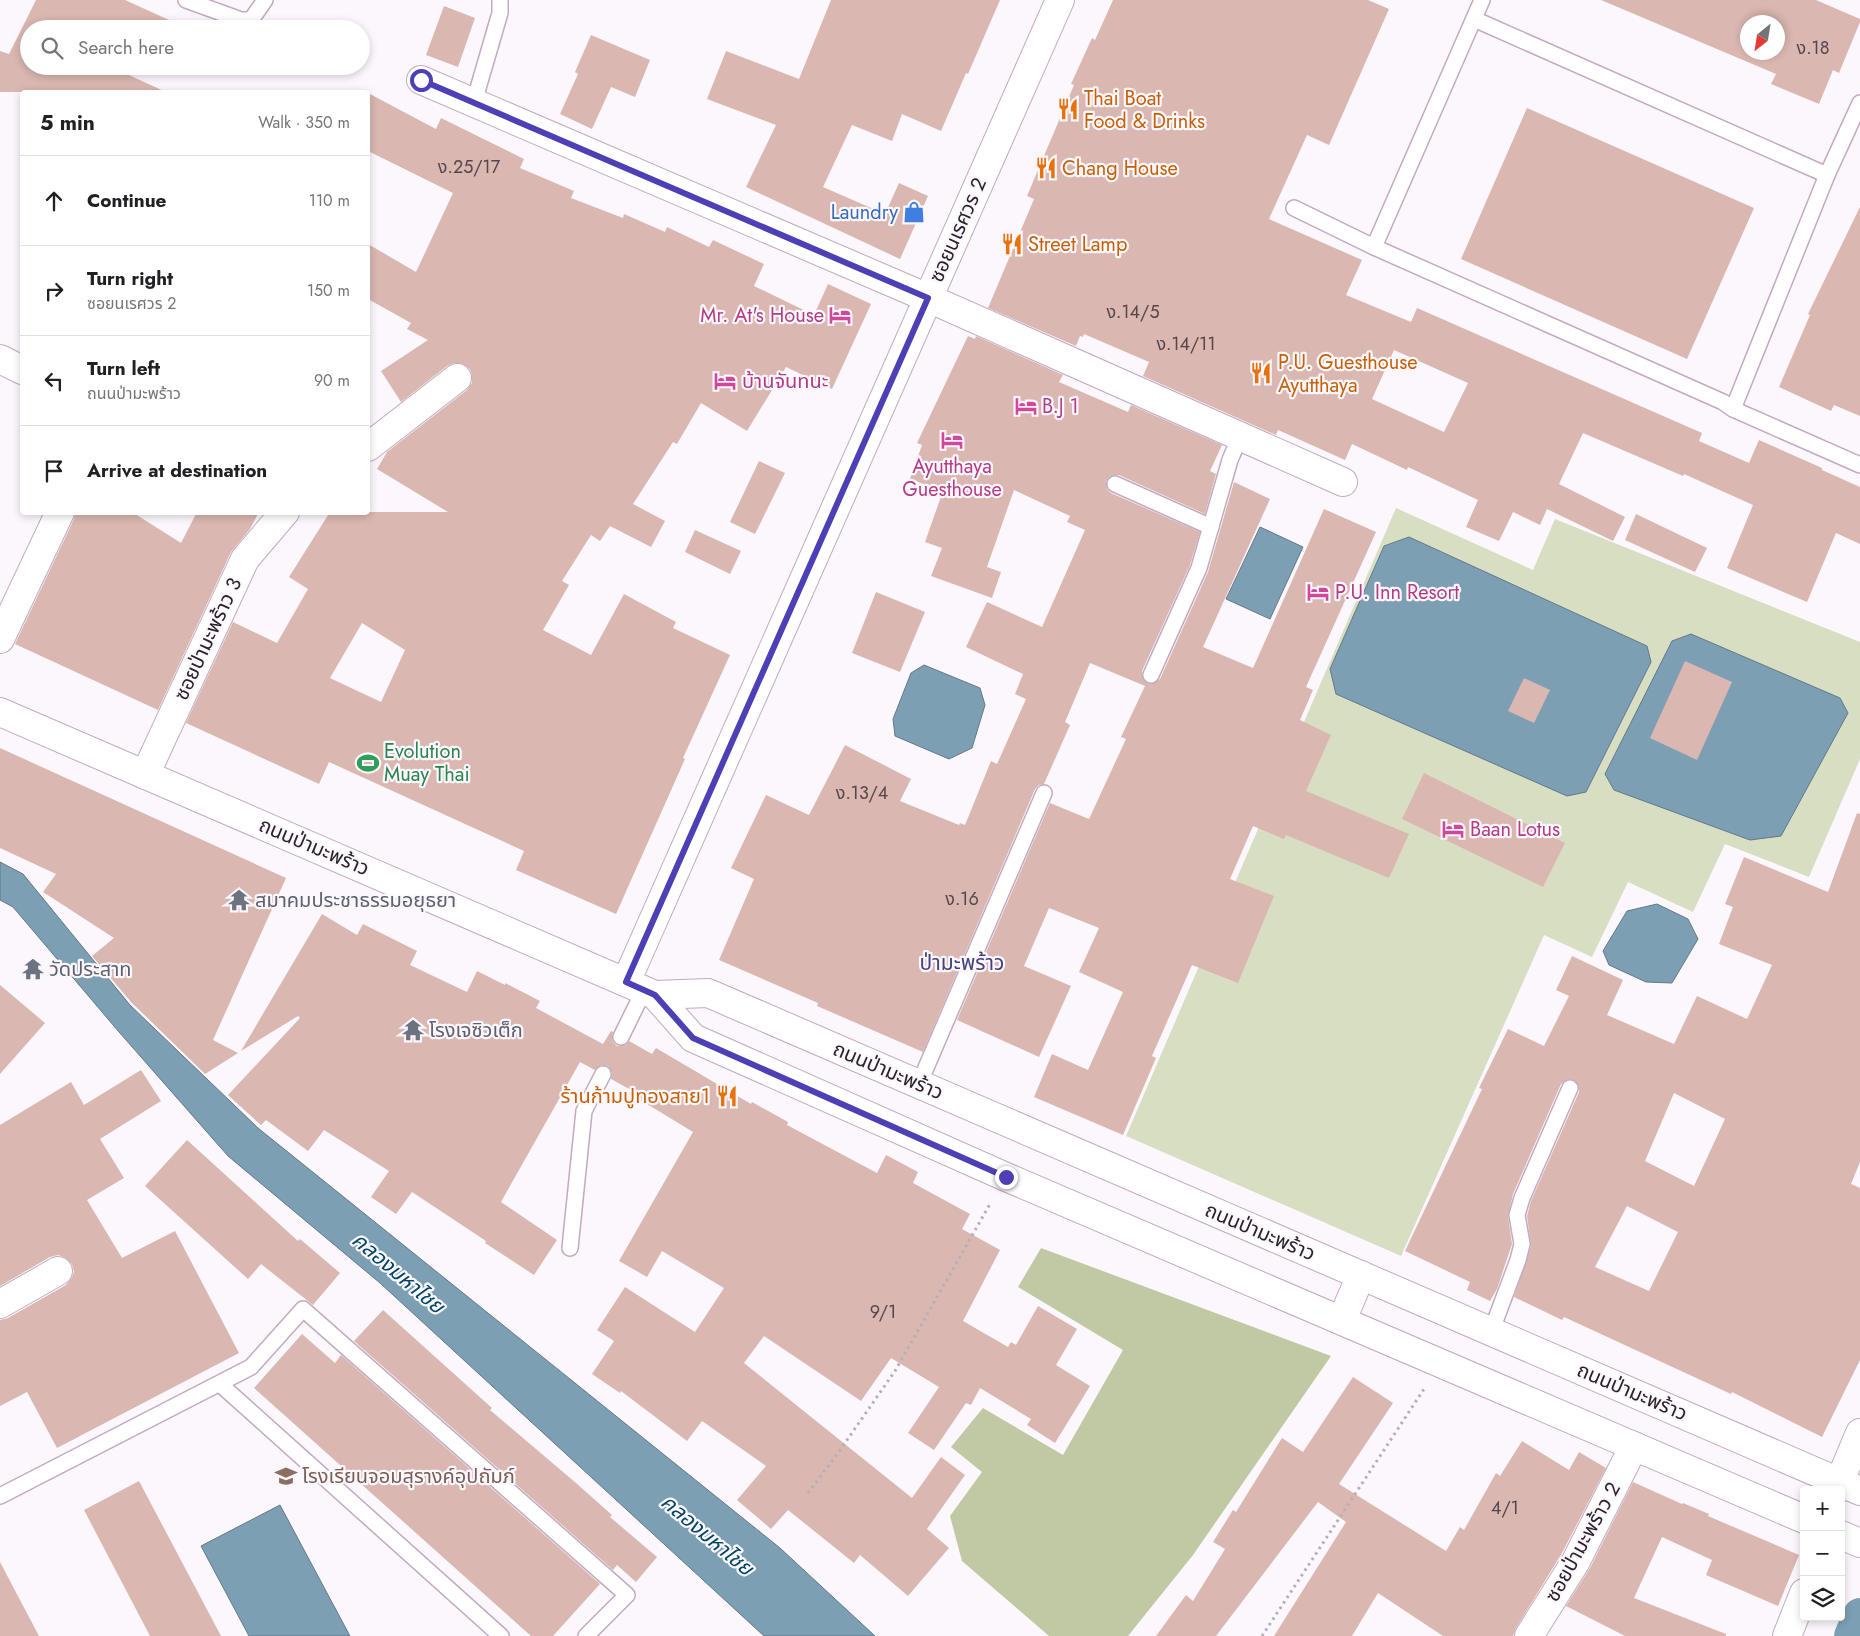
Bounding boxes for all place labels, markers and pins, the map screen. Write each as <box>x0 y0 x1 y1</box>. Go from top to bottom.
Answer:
place label: Thai Boat Food & Drinks <box>1084 84 1205 136</box>
restaurant icon: Thai Boat Food & Drinks <box>1055 96 1081 122</box>
place label: Chang House <box>1062 154 1178 183</box>
restaurant icon: Chang House <box>1033 155 1059 181</box>
place label: Laundry <box>831 198 898 227</box>
shop icon: Laundry <box>901 199 927 225</box>
place label: Street Lamp <box>1028 230 1127 259</box>
restaurant icon: Street Lamp <box>999 231 1025 257</box>
place label: Mr. At's House <box>700 301 824 330</box>
hotel icon: Mr. At's House <box>827 302 853 328</box>
place label: P.U. Guesthouse Ayutthaya <box>1278 348 1418 400</box>
restaurant icon: P.U. Guesthouse Ayutthaya <box>1248 360 1274 386</box>
place label: บ้านจันทนะ <box>742 367 829 396</box>
hotel icon: บ้านจันทนะ <box>712 368 738 394</box>
place label: B.J 1 <box>1042 392 1079 421</box>
hotel icon: B.J 1 <box>1013 393 1039 419</box>
hotel icon: Ayutthaya Guesthouse <box>939 427 965 453</box>
place label: Ayutthaya Guesthouse <box>902 452 1002 504</box>
place label: P.U. Inn Resort <box>1335 578 1459 607</box>
hotel icon: P.U. Inn Resort <box>1305 579 1331 605</box>
place label: Evolution Muay Thai <box>384 737 470 789</box>
sports icon: Evolution Muay Thai <box>355 750 381 776</box>
place label: Baan Lotus <box>1470 815 1560 844</box>
hotel icon: Baan Lotus <box>1440 816 1466 842</box>
place label: สมาคมประชาธรรมอยุธยา <box>255 886 456 915</box>
temple icon: สมาคมประชาธรรมอยุธยา <box>226 887 252 913</box>
place label: วัดประสาท <box>49 955 132 984</box>
temple icon: วัดประสาท <box>20 956 46 982</box>
place label: โรงเจซิวเต็ก <box>429 1016 523 1045</box>
temple icon: โรงเจซิวเต็ก <box>400 1017 426 1043</box>
place label: ร้านก้ามปูทองสาย1 <box>561 1082 710 1111</box>
restaurant icon: ร้านก้ามปูทองสาย1 <box>714 1083 740 1109</box>
place label: โรงเรียนจอมสุรางค์อุปถัมภ์ <box>302 1462 515 1491</box>
school or university icon: โรงเรียนจอมสุรางค์อุปถัมภ์ <box>273 1463 299 1489</box>

